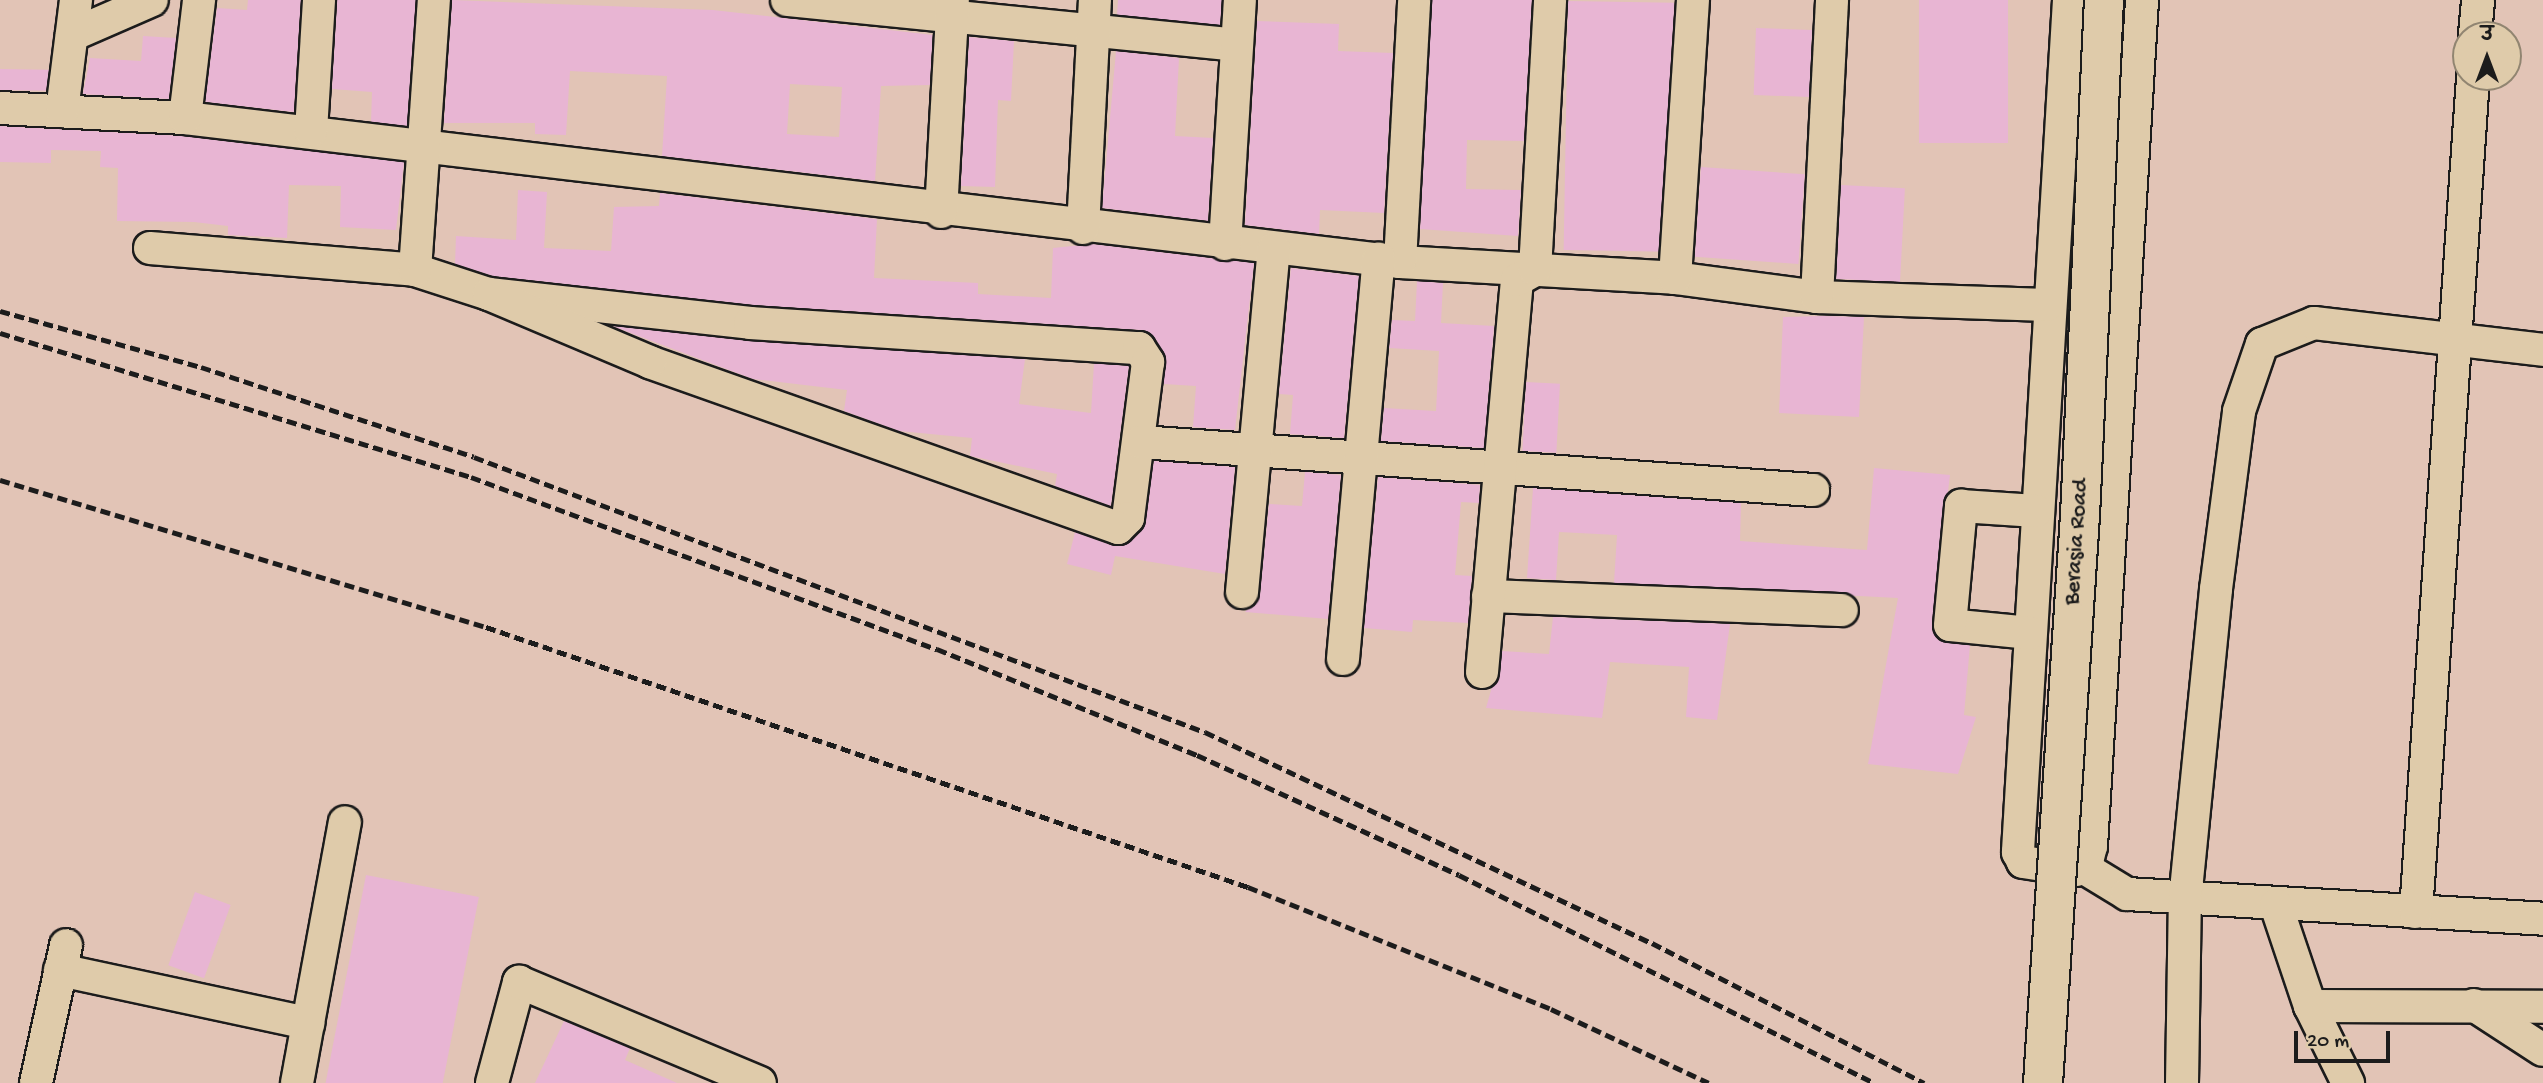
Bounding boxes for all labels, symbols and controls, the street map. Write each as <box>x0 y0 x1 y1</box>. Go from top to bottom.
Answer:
north arrow <box>2452 21 2522 91</box>
text: उ <box>2481 25 2493 48</box>
street label: Berasia Road <box>2060 478 2096 606</box>
scale bar <box>2298 1016 2394 1060</box>
text: 20 m <box>2307 1030 2349 1055</box>

